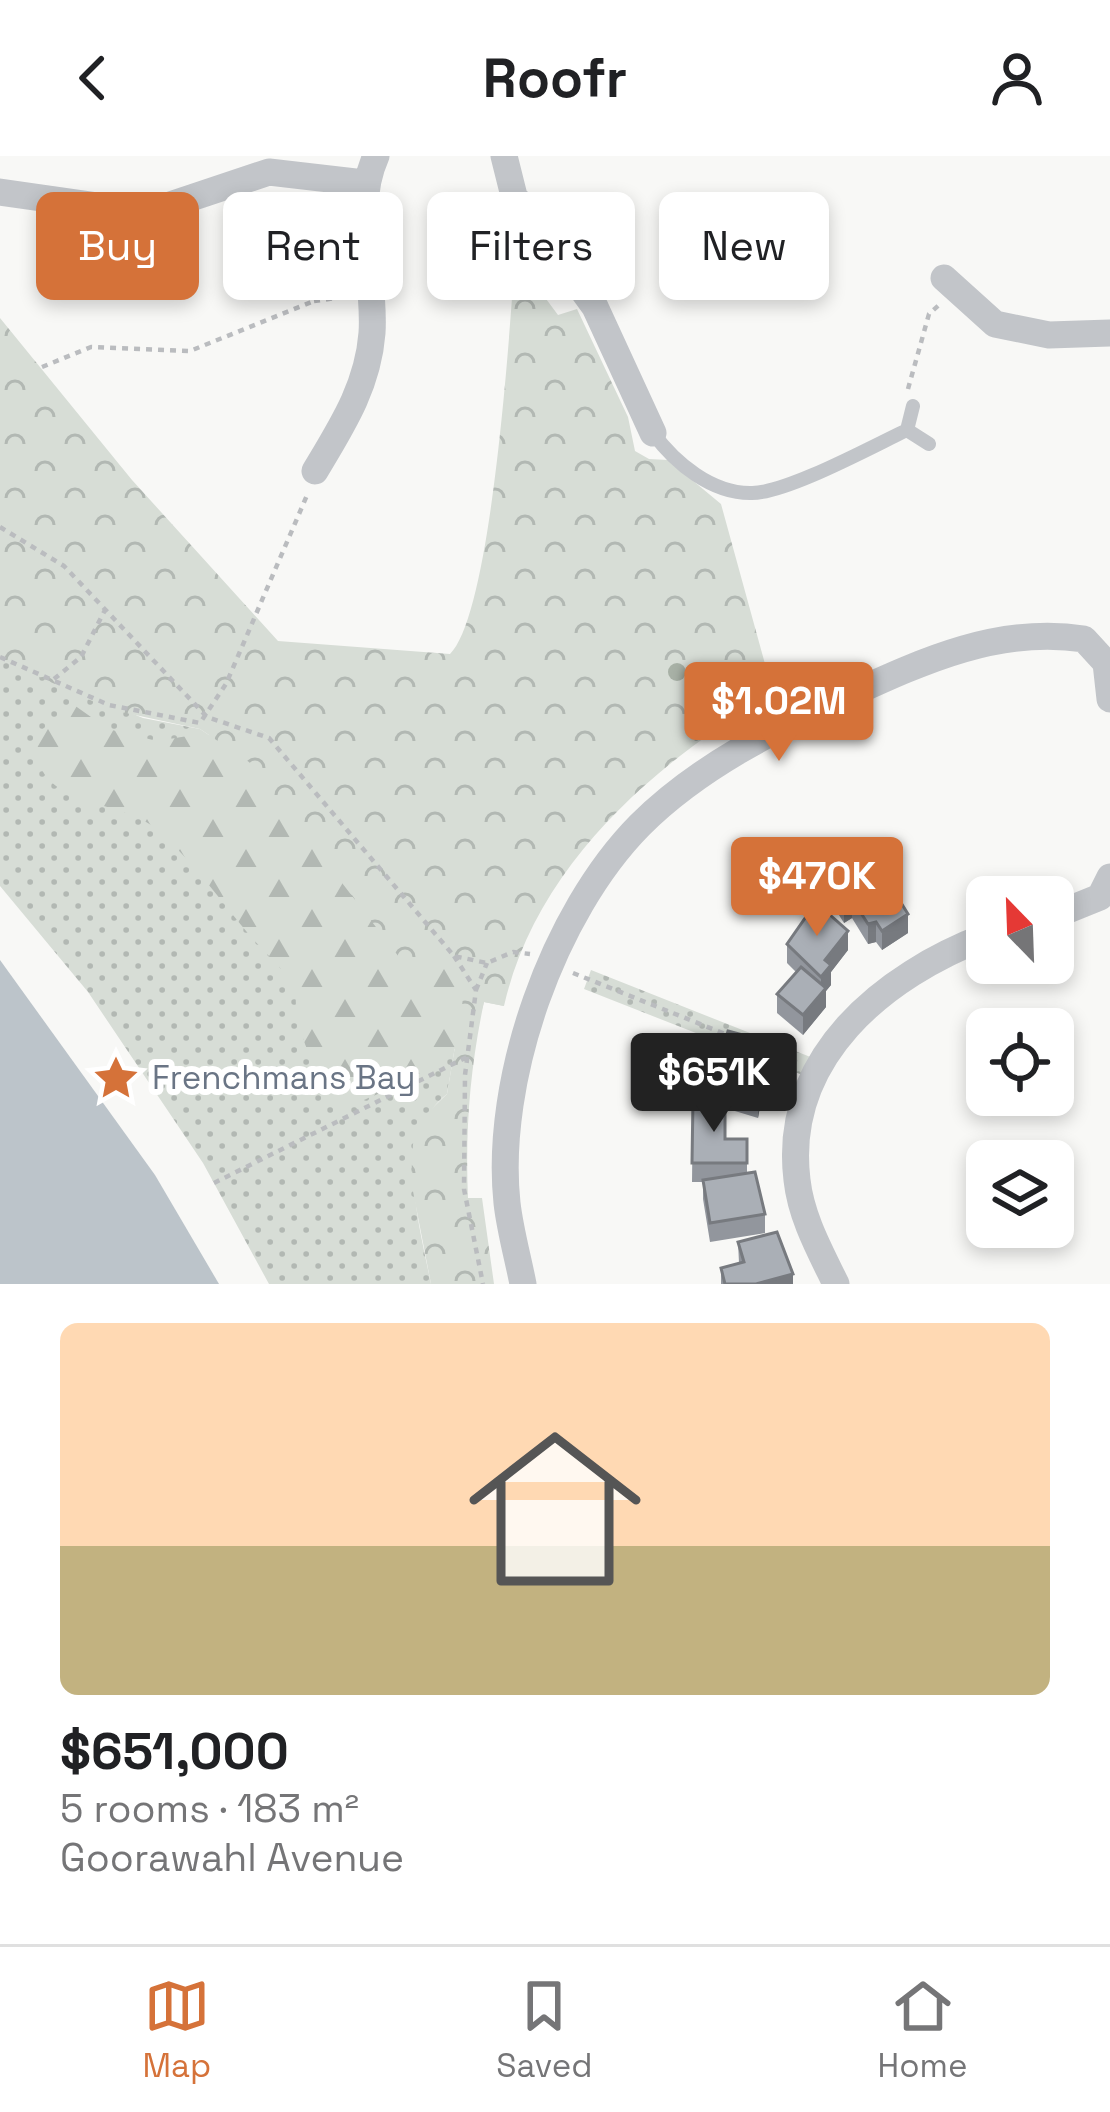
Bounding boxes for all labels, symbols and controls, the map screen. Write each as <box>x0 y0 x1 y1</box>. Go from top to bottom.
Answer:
text: Roofr <box>483 44 627 113</box>
icon: back <box>60 45 126 111</box>
icon: person <box>984 45 1050 111</box>
chip: Buy <box>36 192 199 300</box>
chip: Rent <box>223 192 403 300</box>
chip: Filters <box>427 192 635 300</box>
chip: New <box>659 192 829 300</box>
pin: $1.02M <box>681 662 877 764</box>
text: $1.02M <box>711 676 847 725</box>
pin: $470K <box>733 837 901 939</box>
text: $470K <box>758 851 876 900</box>
north arrow <box>966 876 1074 984</box>
map controls <box>966 876 1074 1248</box>
button: locate <box>966 1008 1074 1116</box>
pin: $651K <box>630 1033 798 1135</box>
text: $651K <box>658 1047 770 1096</box>
place icon: Frenchmans Bay <box>91 1053 141 1103</box>
place label: Frenchmans Bay <box>152 1057 415 1099</box>
button: layers <box>966 1140 1074 1248</box>
icon: home <box>447 1401 663 1617</box>
text: $651,000 <box>60 1719 289 1784</box>
text: 5 rooms · 183 m² <box>60 1784 359 1833</box>
text: Goorawahl Avenue <box>60 1833 404 1882</box>
tab: Map <box>143 1973 211 2087</box>
tab: Saved <box>496 1973 593 2087</box>
tab: Home <box>878 1973 967 2087</box>

